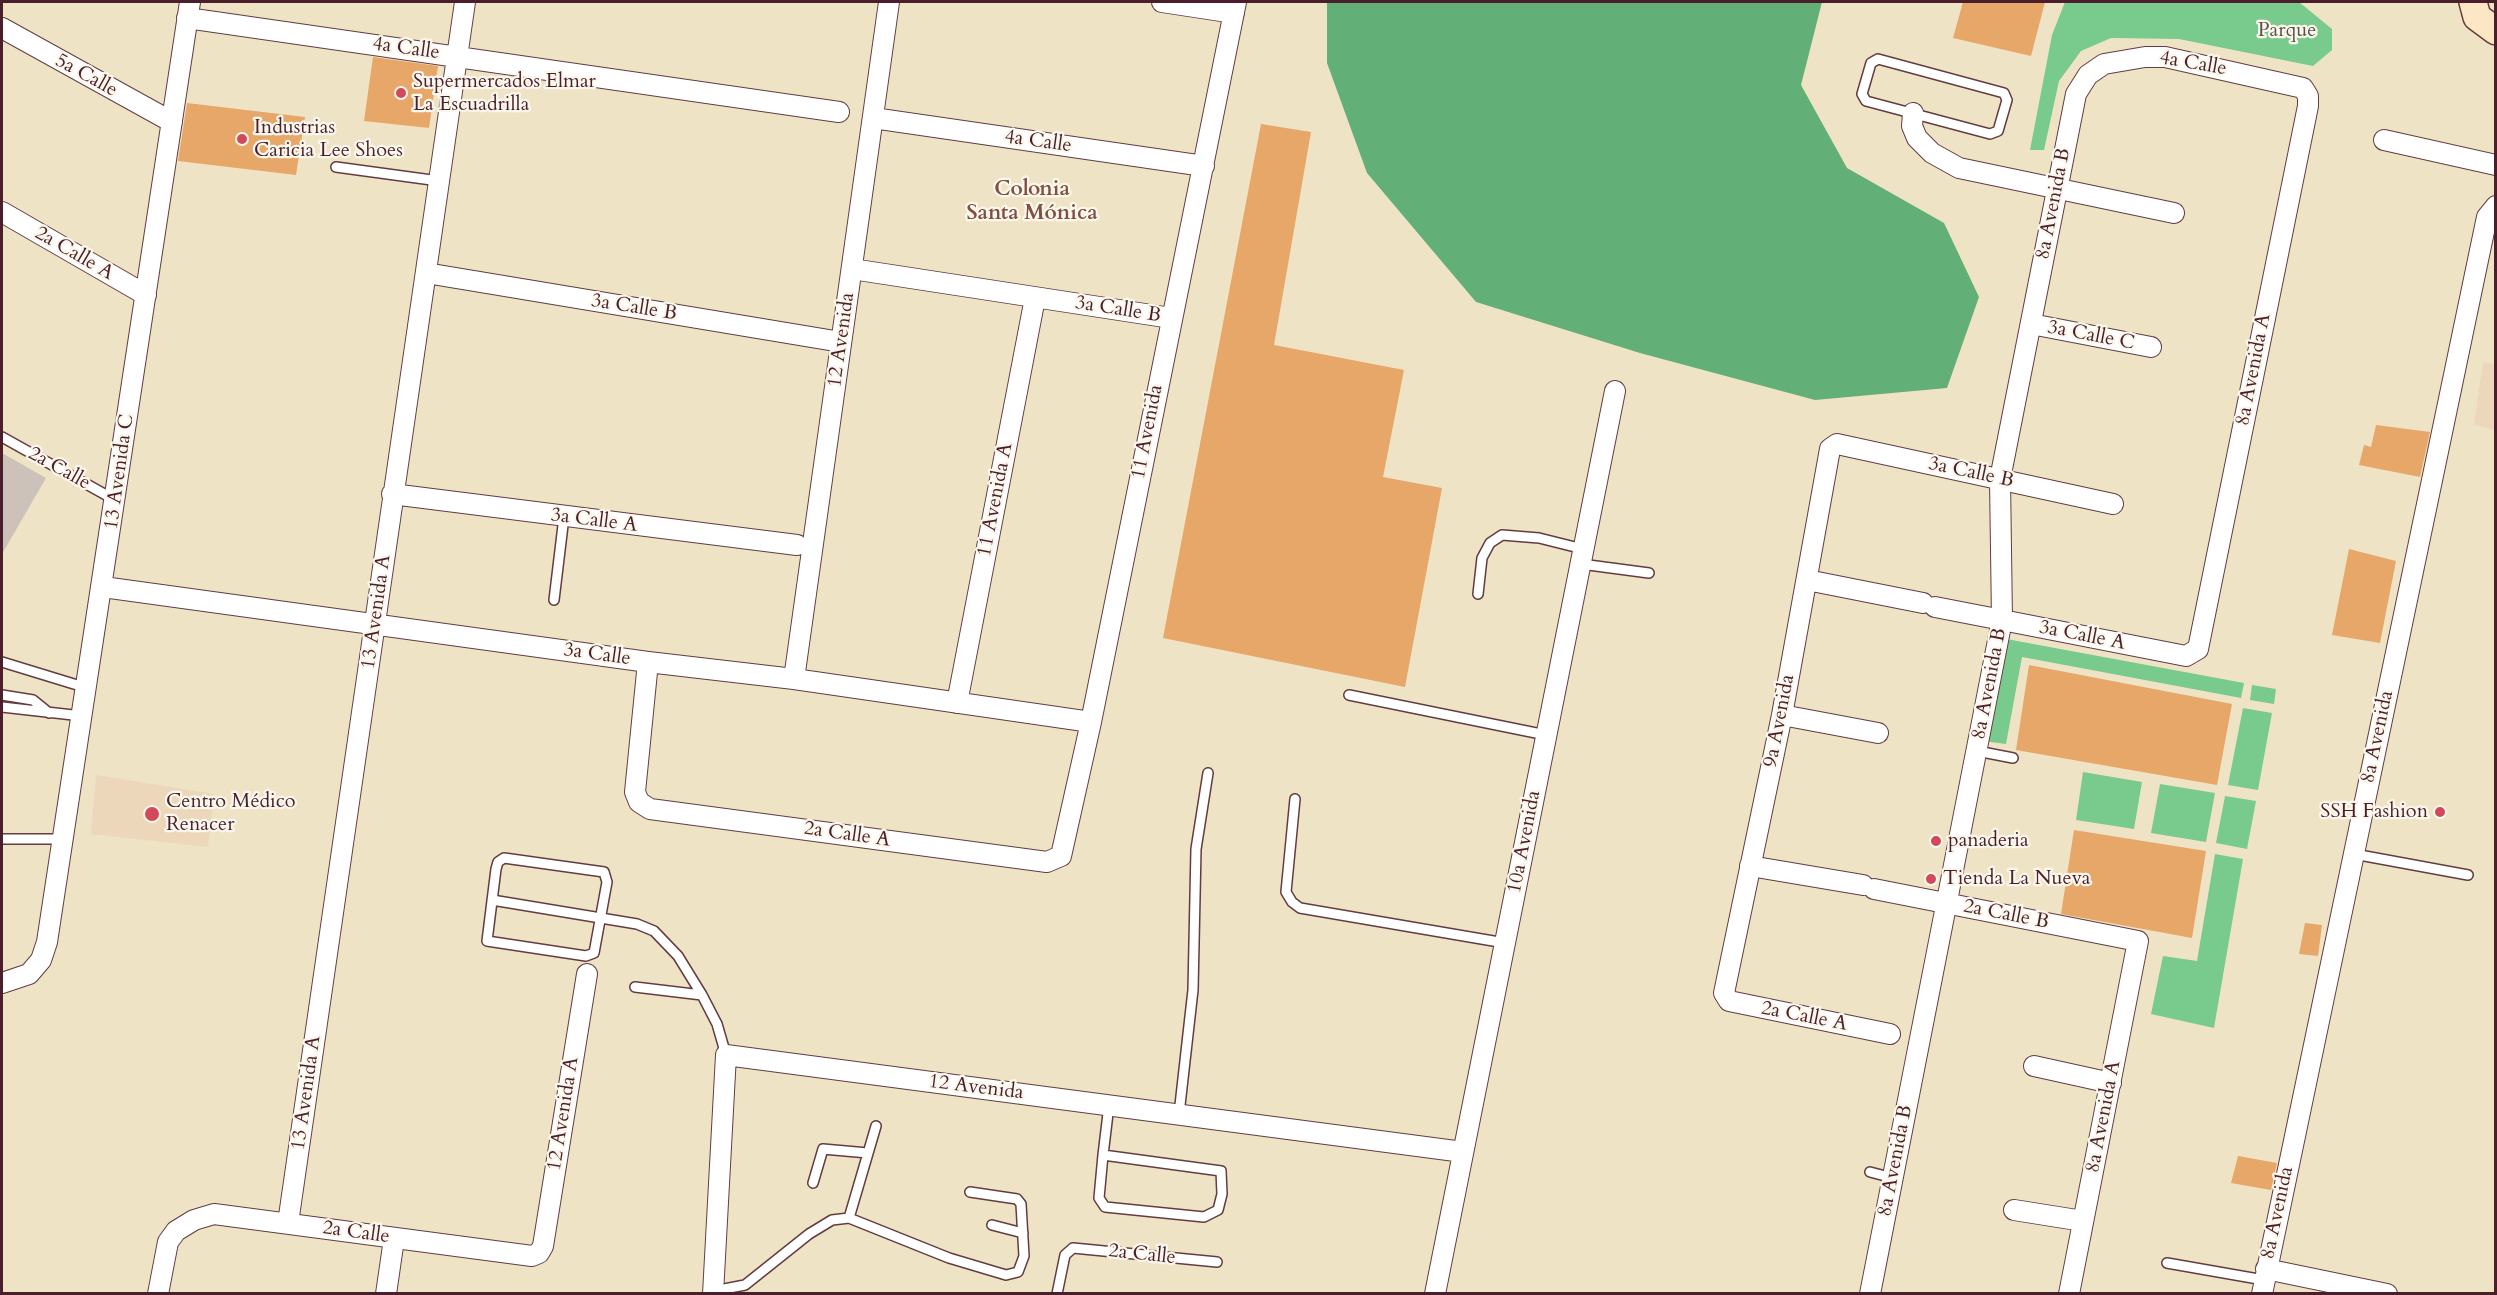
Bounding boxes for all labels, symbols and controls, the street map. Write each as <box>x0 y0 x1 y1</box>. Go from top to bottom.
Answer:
park label: Parque <box>2258 19 2316 43</box>
street label: 4a Calle <box>371 32 441 66</box>
street label: 4a Calle <box>2158 46 2228 82</box>
street label: 5a Calle <box>51 49 121 103</box>
place label: Supermercados Elmar La Escuadrilla <box>413 70 596 117</box>
marker: Supermercados Elmar La Escuadrilla <box>394 86 408 100</box>
place label: Industrias Caricia Lee Shoes <box>254 116 403 163</box>
street label: 4a Calle <box>1003 125 1073 159</box>
marker: Industrias Caricia Lee Shoes <box>235 132 249 146</box>
street label: 8a Avenida B <box>2031 146 2077 262</box>
district label: Colonia Santa Mónica <box>966 177 1098 227</box>
street label: 2a Calle A <box>30 222 118 286</box>
street label: 3a Calle B <box>589 289 679 327</box>
street label: 12 Avenida <box>823 291 861 389</box>
street label: 3a Calle B <box>1073 291 1163 329</box>
street label: 8a Avenida A <box>2231 312 2277 428</box>
street label: 3a Calle C <box>2045 316 2137 356</box>
street label: 11 Avenida <box>1127 383 1169 481</box>
street label: 13 Avenida C <box>100 413 140 531</box>
street label: 11 Avenida A <box>973 441 1019 559</box>
street label: 2a Calle <box>24 442 94 496</box>
street label: 3a Calle B <box>1926 452 2016 494</box>
street label: 3a Calle A <box>549 504 639 538</box>
street label: 13 Avenida A <box>357 553 397 671</box>
street label: 3a Calle A <box>2037 616 2127 656</box>
street label: 8a Avenida B <box>1967 626 2013 742</box>
street label: 3a Calle <box>562 638 632 672</box>
street label: 9a Avenida <box>1759 673 1801 769</box>
street label: 8a Avenida <box>2356 689 2400 785</box>
street label: 10a Avenida <box>1503 789 1547 895</box>
place label: Centro Médico Renacer <box>166 790 296 837</box>
place label: SSH Fashion <box>2320 800 2428 824</box>
marker: Centro Médico Renacer <box>143 805 161 823</box>
marker: SSH Fashion <box>2433 805 2447 819</box>
street label: 2a Calle A <box>802 817 892 853</box>
place label: panaderia <box>1948 829 2029 853</box>
marker: panaderia <box>1929 834 1943 848</box>
place label: Tienda La Nueva <box>1943 867 2090 891</box>
marker: Tienda La Nueva <box>1924 872 1938 886</box>
street label: 2a Calle B <box>1961 895 2051 935</box>
street label: 2a Calle A <box>1759 997 1849 1037</box>
street label: 13 Avenida A <box>287 1034 327 1152</box>
street label: 12 Avenida A <box>543 1055 585 1173</box>
street label: 8a Avenida A <box>2081 1059 2127 1175</box>
street label: 12 Avenida <box>927 1070 1025 1106</box>
street label: 8a Avenida B <box>1873 1103 1919 1219</box>
street label: 8a Avenida <box>2256 1165 2300 1261</box>
street label: 2a Calle <box>321 1216 391 1250</box>
street label: 2a Calle <box>1107 1240 1177 1270</box>

